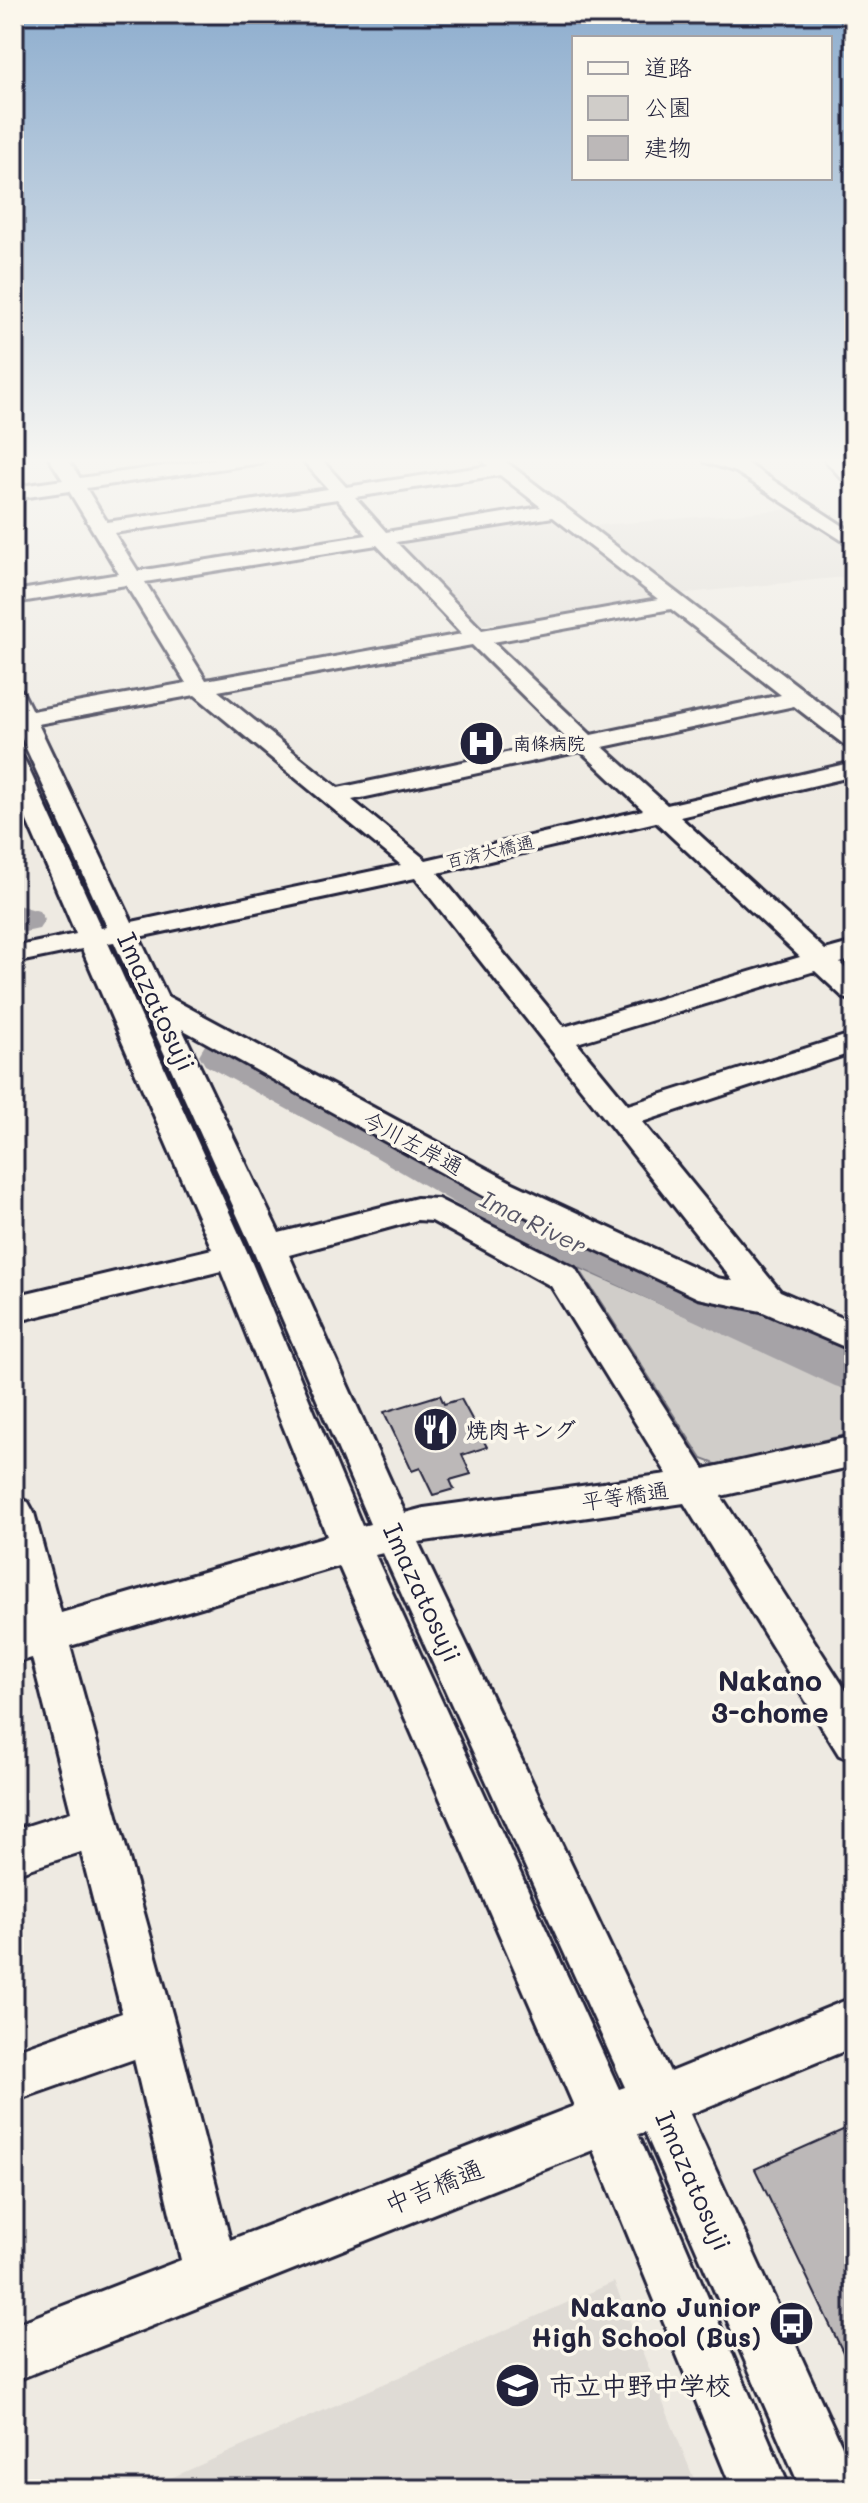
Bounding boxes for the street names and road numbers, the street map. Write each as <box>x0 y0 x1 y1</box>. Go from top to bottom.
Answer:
street label: 百済大橋通 <box>443 829 536 873</box>
street label: Imazatosuji <box>110 927 204 1076</box>
street label: 今川左岸通 <box>358 1104 469 1181</box>
street label: 平等橋通 <box>579 1475 671 1516</box>
street label: Imazatosuji <box>376 1518 470 1667</box>
street label: Imazatosuji <box>648 2105 740 2256</box>
street label: 中吉橋通 <box>379 2151 488 2221</box>

